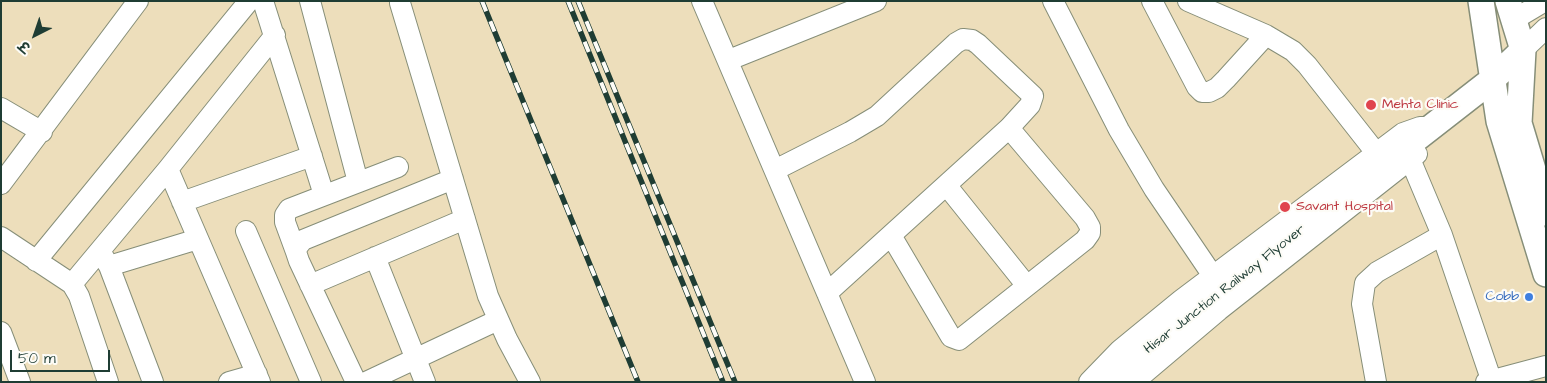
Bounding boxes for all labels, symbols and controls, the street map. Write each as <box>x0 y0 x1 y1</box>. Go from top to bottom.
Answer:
north arrow <box>10 10 60 60</box>
text: उ <box>15 36 35 57</box>
place label: Mehta Clinic <box>1382 97 1459 113</box>
marker: Mehta Clinic <box>1364 98 1378 112</box>
place label: Savant Hospital <box>1296 199 1393 215</box>
marker: Savant Hospital <box>1278 200 1292 214</box>
street label: Hisar Junction Railway Flyover <box>1141 222 1309 358</box>
place label: Cobb <box>1485 289 1519 305</box>
marker: Cobb <box>1523 291 1535 303</box>
scale bar <box>12 340 112 372</box>
text: 50 m <box>18 348 56 369</box>

